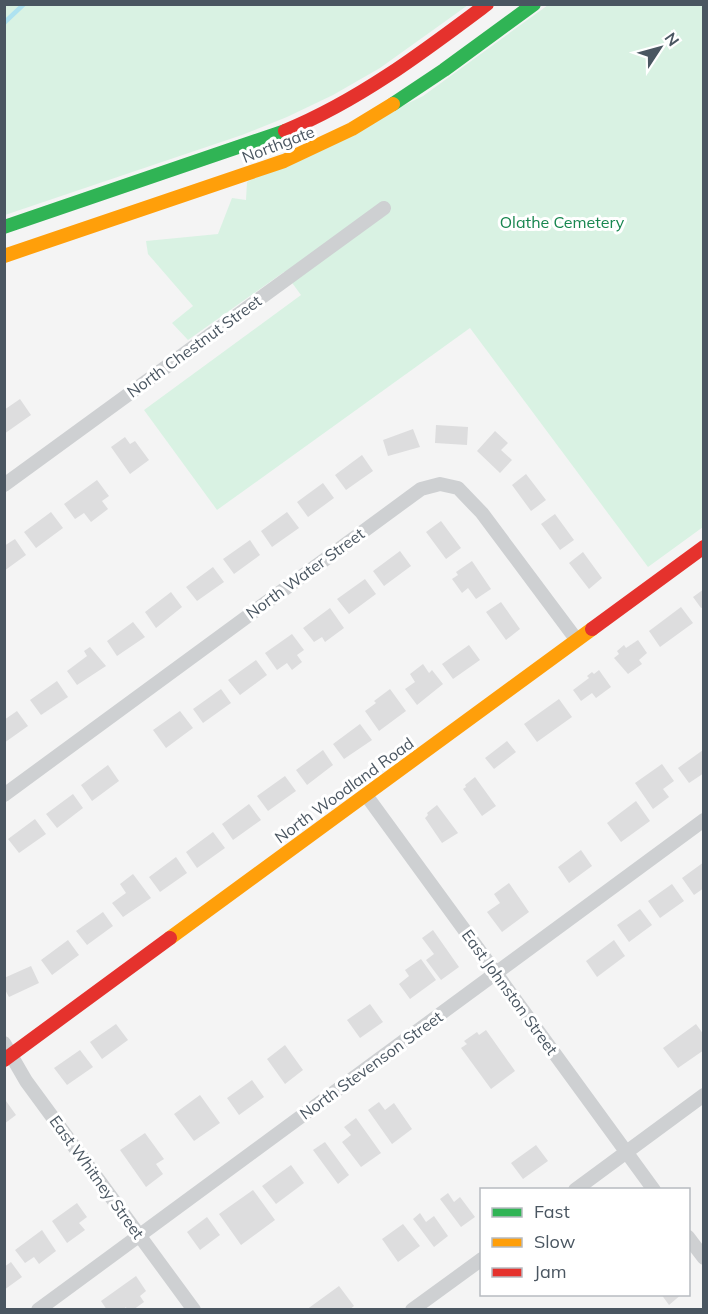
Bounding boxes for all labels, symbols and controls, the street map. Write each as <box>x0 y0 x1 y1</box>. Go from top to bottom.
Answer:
north arrow <box>630 18 690 78</box>
text: N <box>660 28 684 50</box>
street label: Northgate <box>239 121 317 167</box>
park label: Olathe Cemetery <box>500 212 625 232</box>
street label: North Chestnut Street <box>123 290 266 402</box>
street label: North Water Street <box>242 523 368 623</box>
street label: North Woodland Road <box>271 733 417 847</box>
street label: East Johnston Street <box>458 925 562 1059</box>
street label: North Stevenson Street <box>296 1006 447 1124</box>
street label: East Whitney Street <box>45 1111 149 1243</box>
legend <box>480 1188 690 1296</box>
text: Fast <box>534 1200 570 1223</box>
text: Slow <box>534 1230 576 1253</box>
text: Jam <box>534 1260 567 1283</box>

